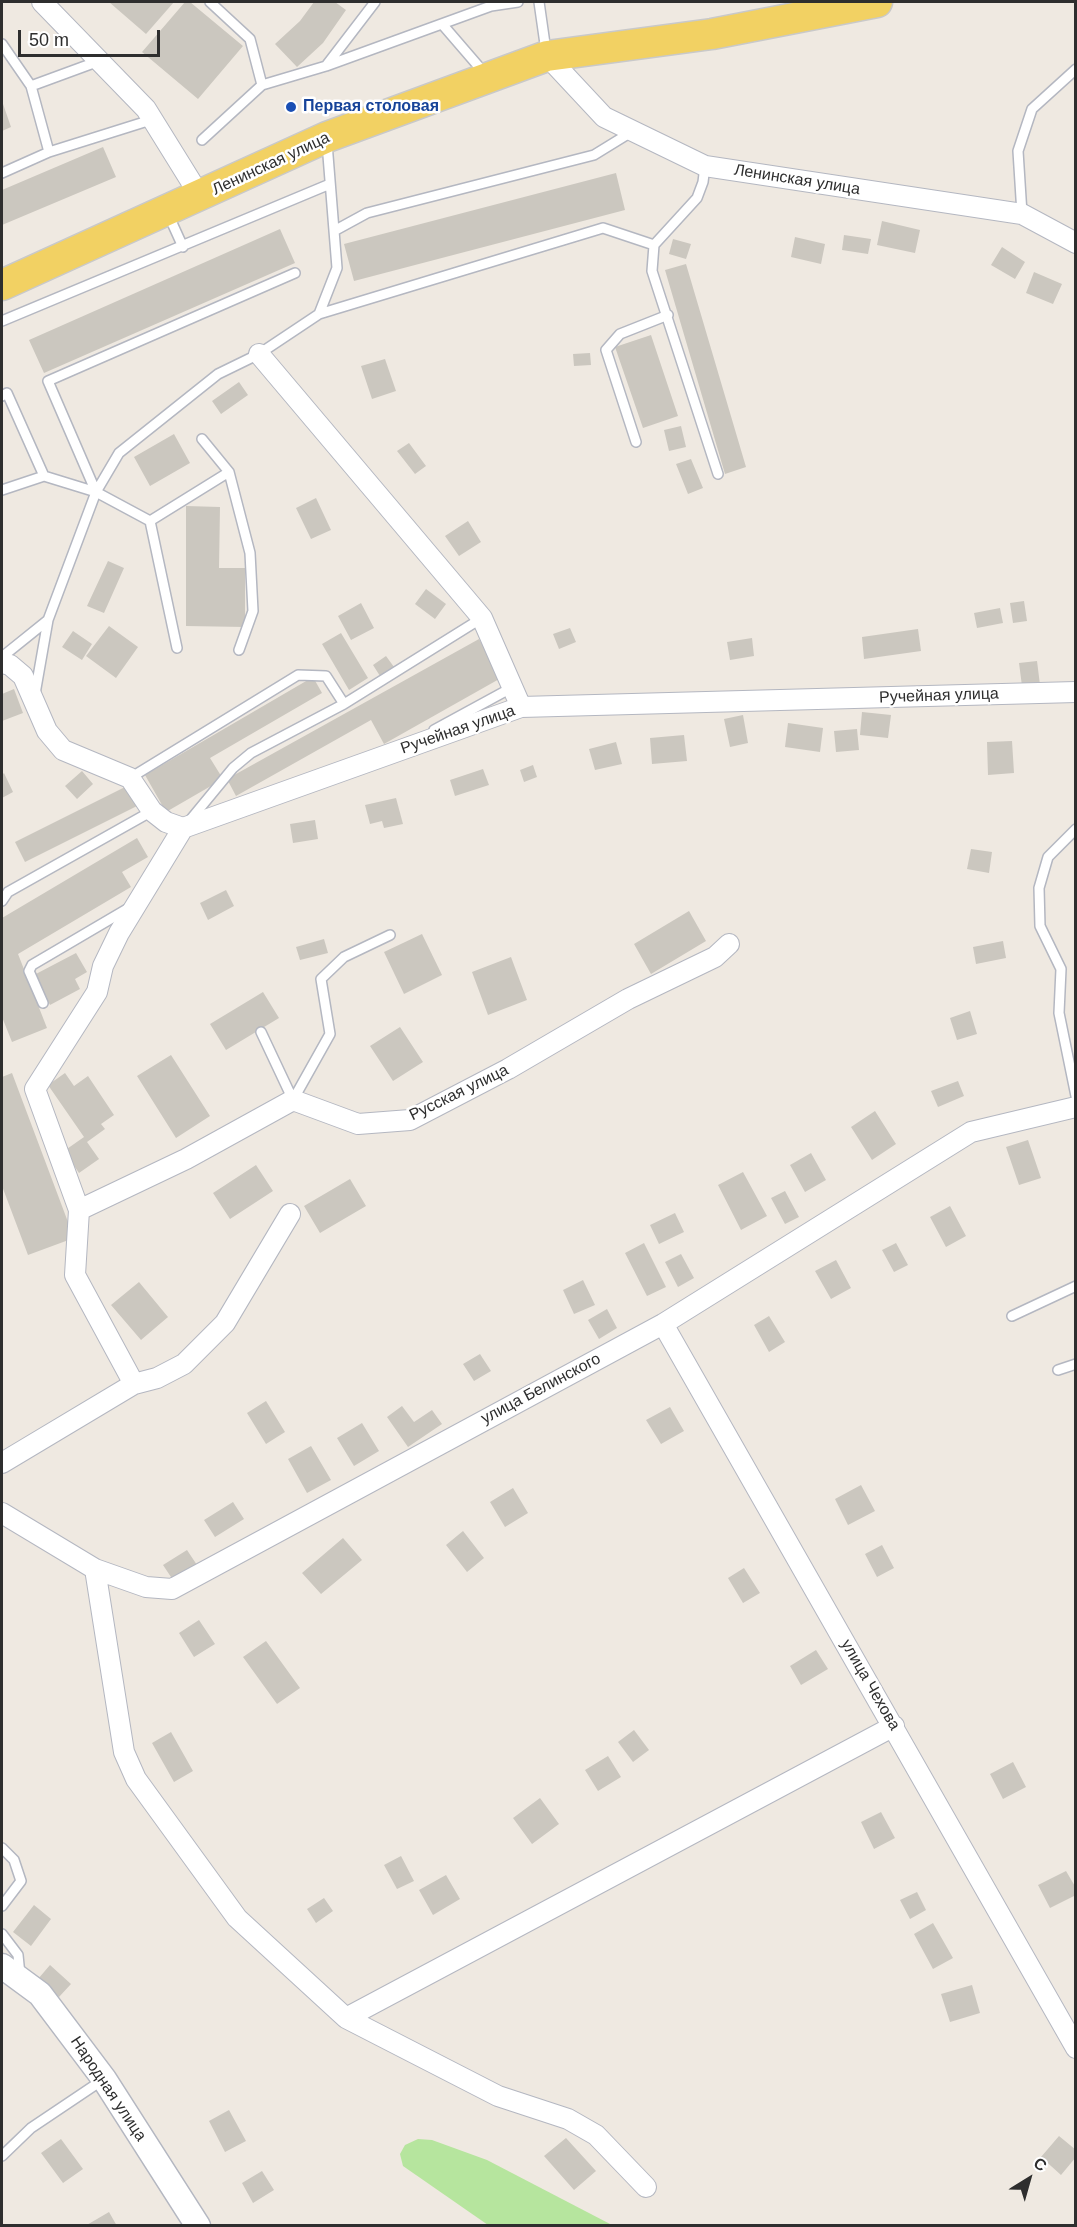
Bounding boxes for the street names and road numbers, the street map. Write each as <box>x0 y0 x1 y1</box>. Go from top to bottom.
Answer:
street label: Ленинская улица <box>209 128 333 200</box>
street label: Ленинская улица <box>733 161 861 199</box>
street label: Ручейная улица <box>879 684 999 708</box>
street label: Ручейная улица <box>398 701 518 759</box>
street label: Русская улица <box>406 1061 512 1125</box>
street label: улица Белинского <box>478 1349 604 1429</box>
street label: улица Чехова <box>836 1636 904 1734</box>
street label: Народная улица <box>66 2033 150 2145</box>

